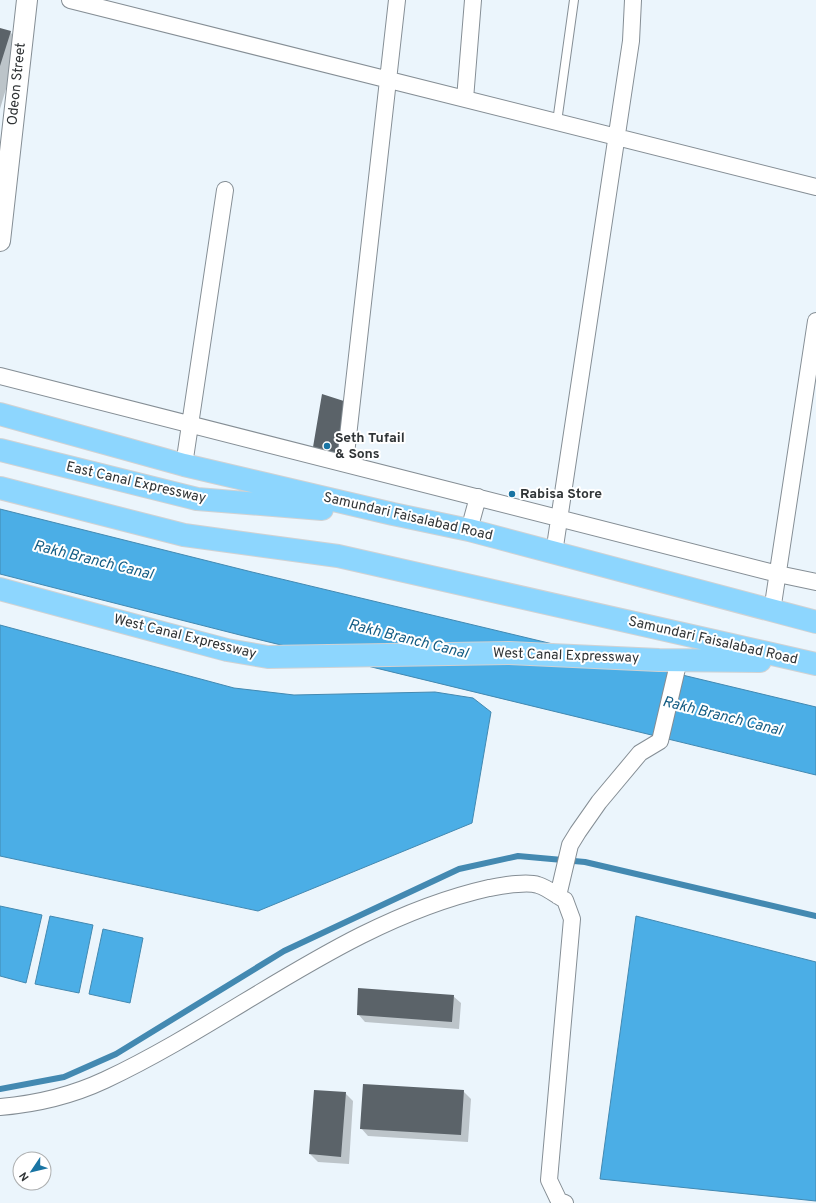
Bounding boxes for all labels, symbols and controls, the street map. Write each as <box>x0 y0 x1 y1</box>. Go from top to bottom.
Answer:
street label: Odeon Street <box>4 42 30 126</box>
place label: Seth Tufail & Sons <box>335 430 405 463</box>
marker: Seth Tufail & Sons <box>322 441 332 451</box>
street label: East Canal Expressway <box>64 459 208 507</box>
place label: Rabisa Store <box>520 486 602 503</box>
street label: Samundari Faisalabad Road <box>322 489 494 545</box>
marker: Rabisa Store <box>507 489 517 499</box>
water label: Rakh Branch Canal <box>31 537 156 585</box>
street label: West Canal Expressway <box>112 611 258 663</box>
street label: Samundari Faisalabad Road <box>627 613 799 669</box>
water label: Rakh Branch Canal <box>346 616 471 664</box>
street label: West Canal Expressway <box>493 645 639 667</box>
water label: Rakh Branch Canal <box>660 693 785 741</box>
north arrow <box>12 1151 52 1191</box>
text: N <box>17 1169 33 1183</box>

